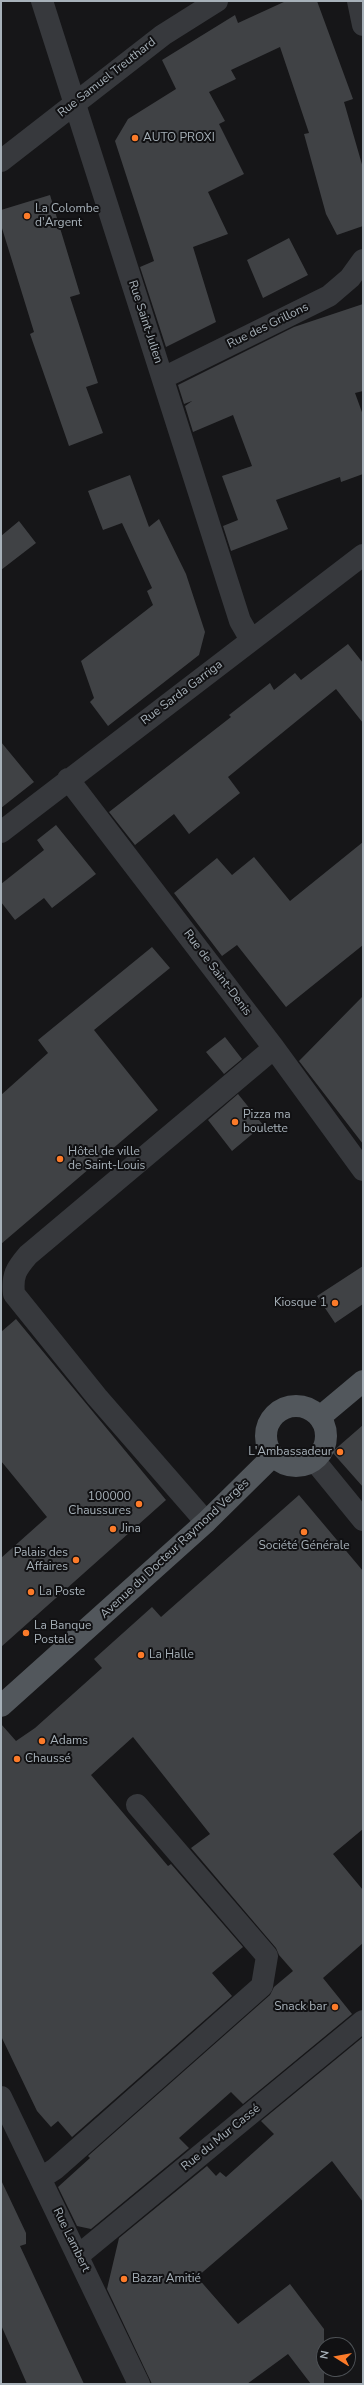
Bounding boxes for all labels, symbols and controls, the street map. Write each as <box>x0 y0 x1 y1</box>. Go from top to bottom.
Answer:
street label: Rue Samuel Treuthard <box>55 35 159 121</box>
place label: AUTO PROXI <box>143 131 215 145</box>
marker: AUTO PROXI <box>130 133 140 143</box>
place label: La Colombe d'Argent <box>35 202 99 230</box>
marker: La Colombe d'Argent <box>22 211 32 221</box>
street label: Rue Saint-Julien <box>125 279 165 365</box>
street label: Rue des Grillons <box>225 300 311 352</box>
street label: Rue Sarda Garriga <box>138 658 226 728</box>
street label: Rue de Saint-Denis <box>180 927 254 1019</box>
place label: Pizza ma boulette <box>243 1108 291 1136</box>
marker: Pizza ma boulette <box>230 1117 240 1127</box>
place label: Hôtel de ville de Saint-Louis <box>68 1145 145 1173</box>
marker: Hôtel de ville de Saint-Louis <box>55 1154 65 1164</box>
place label: Kiosque 1 <box>274 1296 327 1310</box>
marker: Kiosque 1 <box>330 1298 340 1308</box>
place label: L'Ambassadeur <box>248 1445 332 1459</box>
marker: L'Ambassadeur <box>335 1447 345 1457</box>
street label: Avenue du Docteur Raymond Vergès <box>98 1476 252 1622</box>
place label: 100000 Chaussures <box>68 1490 131 1518</box>
marker: 100000 Chaussures <box>134 1499 144 1509</box>
place label: Jina <box>121 1522 141 1536</box>
marker: Jina <box>108 1524 118 1534</box>
marker: Société Générale <box>299 1527 309 1537</box>
place label: Société Générale <box>258 1539 350 1553</box>
place label: Palais des Affaires <box>14 1546 68 1574</box>
marker: Palais des Affaires <box>71 1555 81 1565</box>
place label: La Poste <box>39 1585 85 1599</box>
marker: La Poste <box>26 1587 36 1597</box>
place label: La Banque Postale <box>34 1619 91 1647</box>
marker: La Banque Postale <box>21 1628 31 1638</box>
place label: La Halle <box>149 1648 194 1662</box>
marker: La Halle <box>136 1650 146 1660</box>
place label: Adams <box>50 1734 88 1748</box>
marker: Adams <box>37 1736 47 1746</box>
place label: Chaussé <box>25 1752 71 1766</box>
marker: Chaussé <box>12 1754 22 1764</box>
place label: Snack bar <box>274 2000 327 2014</box>
marker: Snack bar <box>330 2002 340 2012</box>
street label: Rue du Mur Cassé <box>179 2102 263 2174</box>
street label: Rue Lambert <box>49 2206 93 2274</box>
place label: Bazar Amitié <box>132 2272 201 2286</box>
marker: Bazar Amitié <box>119 2274 129 2284</box>
north arrow <box>316 2337 356 2377</box>
text: N <box>317 2349 333 2360</box>

